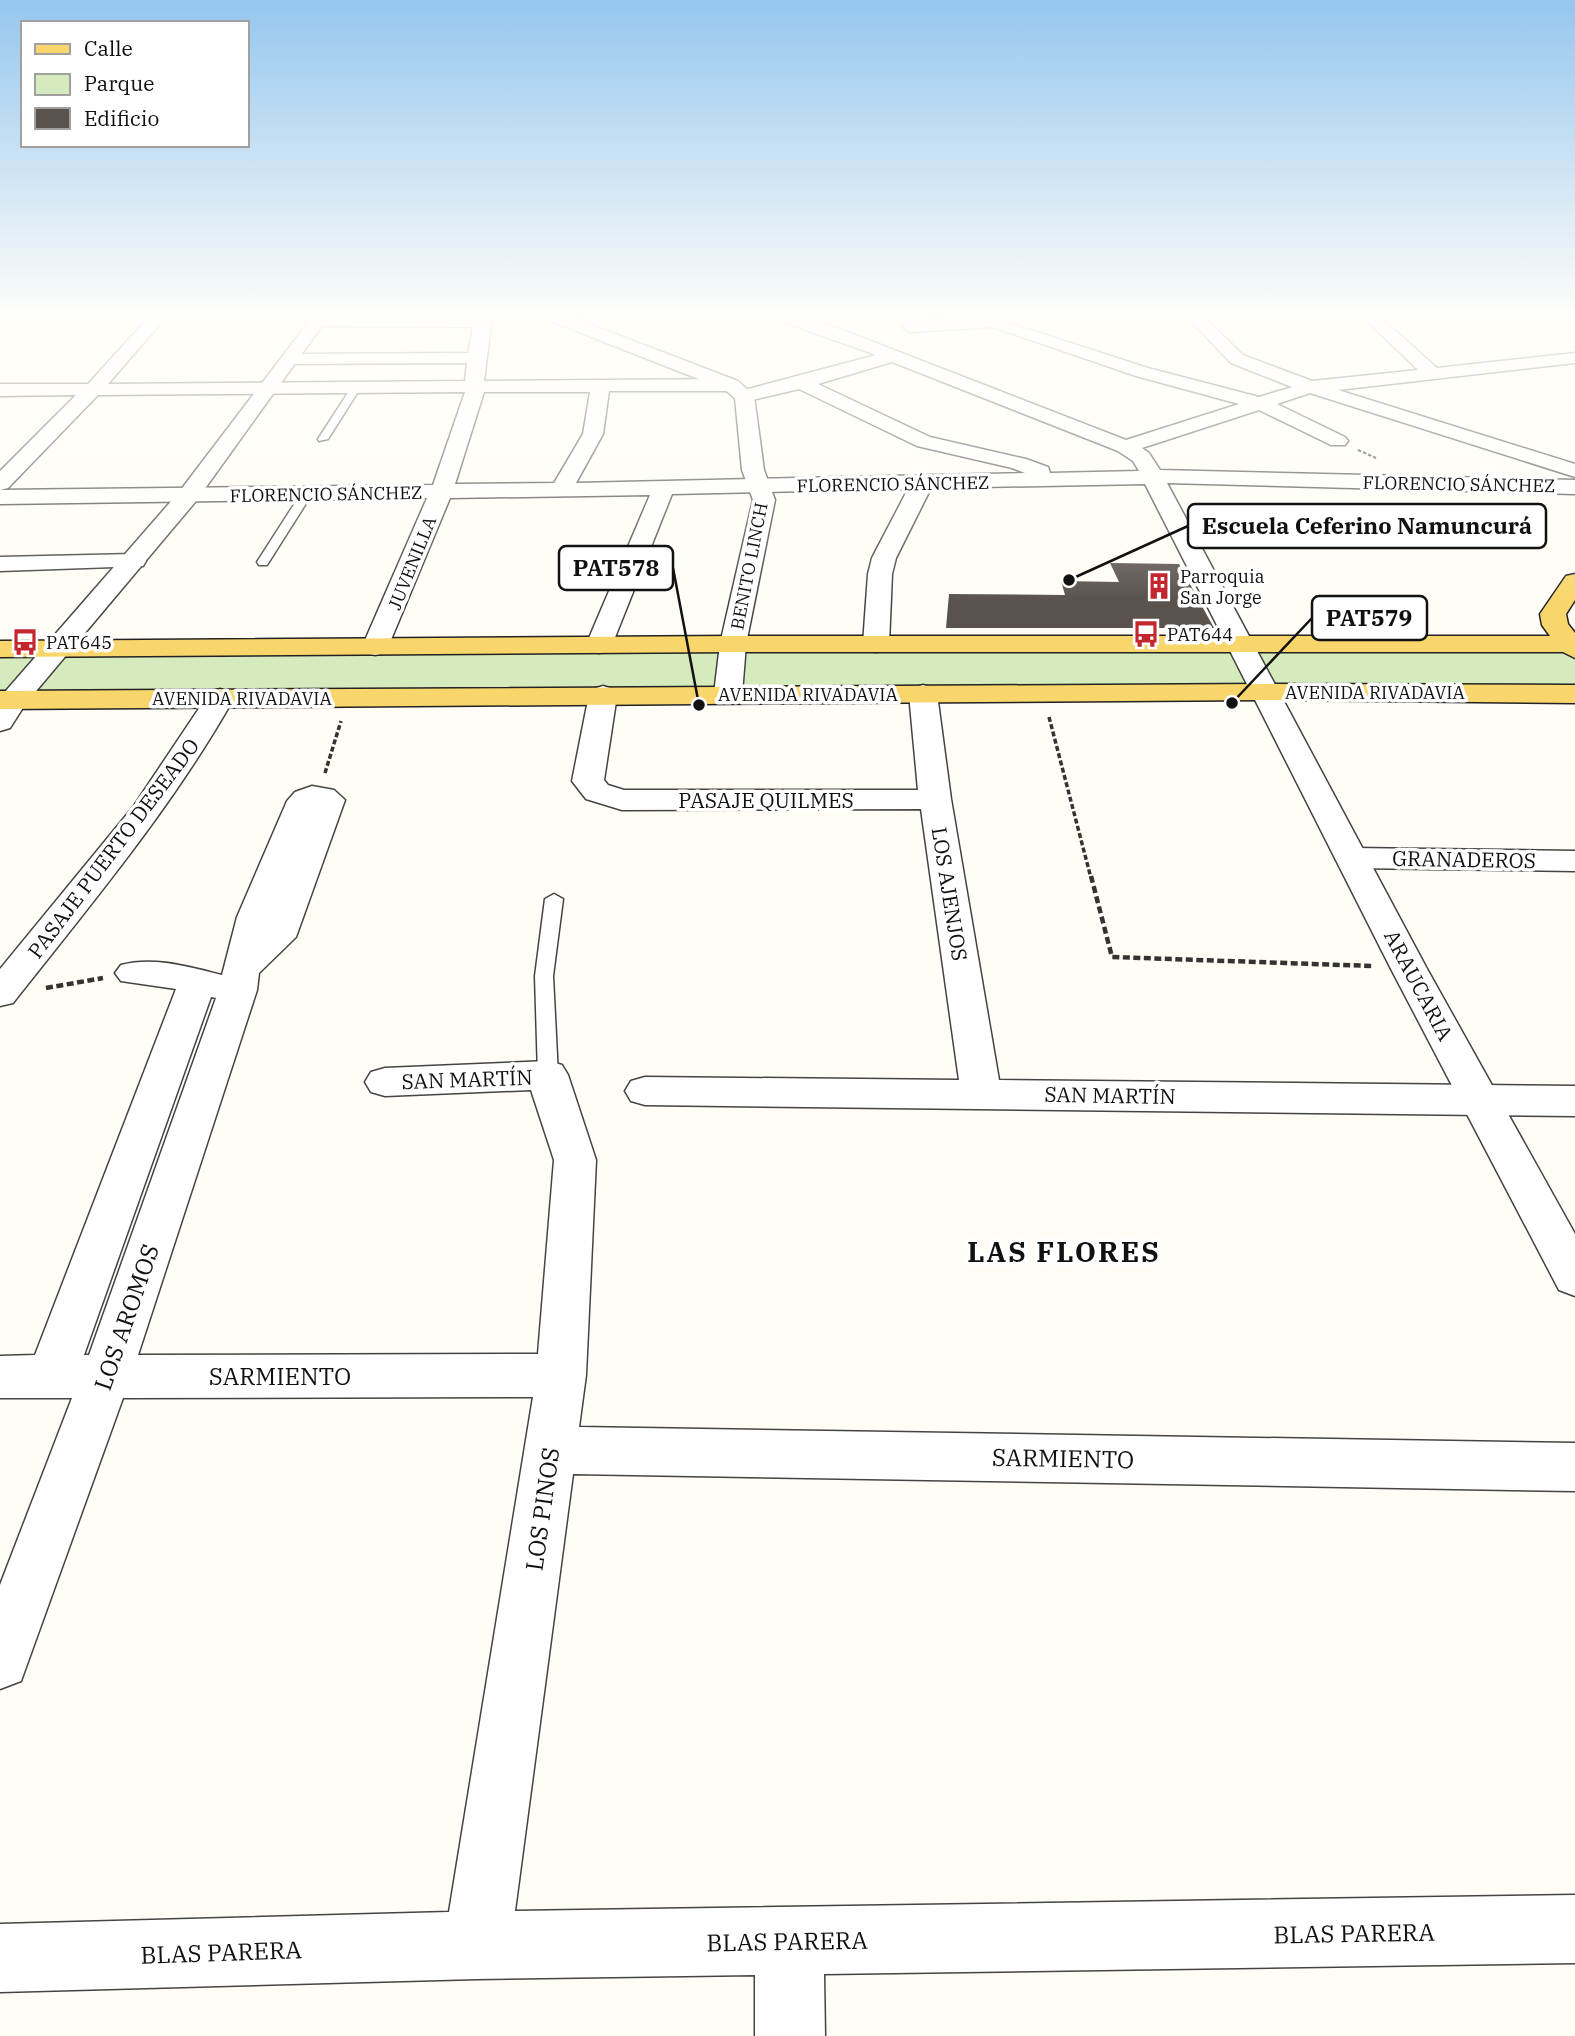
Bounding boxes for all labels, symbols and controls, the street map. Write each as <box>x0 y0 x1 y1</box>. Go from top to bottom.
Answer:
legend <box>21 21 248 147</box>
text: Calle <box>84 34 133 62</box>
text: Parque <box>84 69 154 97</box>
text: Edificio <box>84 104 159 132</box>
street label: FLORENCIO SÁNCHEZ <box>796 471 990 497</box>
street label: FLORENCIO SÁNCHEZ <box>1362 471 1556 497</box>
street label: FLORENCIO SÁNCHEZ <box>229 481 423 507</box>
street label: BENITO LINCH <box>725 500 773 632</box>
callout: Escuela Ceferino Namuncurá <box>1188 504 1546 548</box>
text: Escuela Ceferino Namuncurá <box>1202 510 1532 540</box>
street label: JUVENILLA <box>383 512 441 613</box>
callout: PAT578 <box>559 546 673 590</box>
text: PAT578 <box>573 552 659 582</box>
place label: Parroquia San Jorge <box>1180 565 1265 609</box>
building icon: Parroquia San Jorge <box>1144 571 1174 601</box>
callout: PAT579 <box>1312 596 1427 640</box>
text: PAT579 <box>1326 602 1412 632</box>
bus stop icon: PAT644 <box>1131 619 1161 649</box>
place label: PAT644 <box>1167 623 1233 646</box>
bus stop icon: PAT645 <box>10 627 40 657</box>
place label: PAT645 <box>46 631 112 654</box>
street label: AVENIDA RIVADAVIA <box>1285 681 1466 704</box>
street label: AVENIDA RIVADAVIA <box>718 683 899 706</box>
street label: AVENIDA RIVADAVIA <box>152 687 333 710</box>
street label: PASAJE PUERTO DESEADO <box>21 732 205 964</box>
street label: PASAJE QUILMES <box>678 786 854 814</box>
street label: LOS AJENJOS <box>926 825 974 963</box>
street label: GRANADEROS <box>1392 844 1536 874</box>
street label: ARAUCARIA <box>1378 925 1460 1046</box>
street label: SAN MARTÍN <box>401 1063 533 1095</box>
street label: SAN MARTÍN <box>1044 1080 1176 1110</box>
district label: LAS FLORES <box>967 1233 1161 1270</box>
street label: LOS AROMOS <box>86 1240 166 1394</box>
street label: SARMIENTO <box>209 1360 351 1392</box>
street label: SARMIENTO <box>992 1441 1134 1475</box>
street label: LOS PINOS <box>518 1445 566 1573</box>
street label: BLAS PARERA <box>1273 1916 1436 1950</box>
street label: BLAS PARERA <box>706 1924 869 1958</box>
street label: BLAS PARERA <box>140 1933 303 1971</box>

